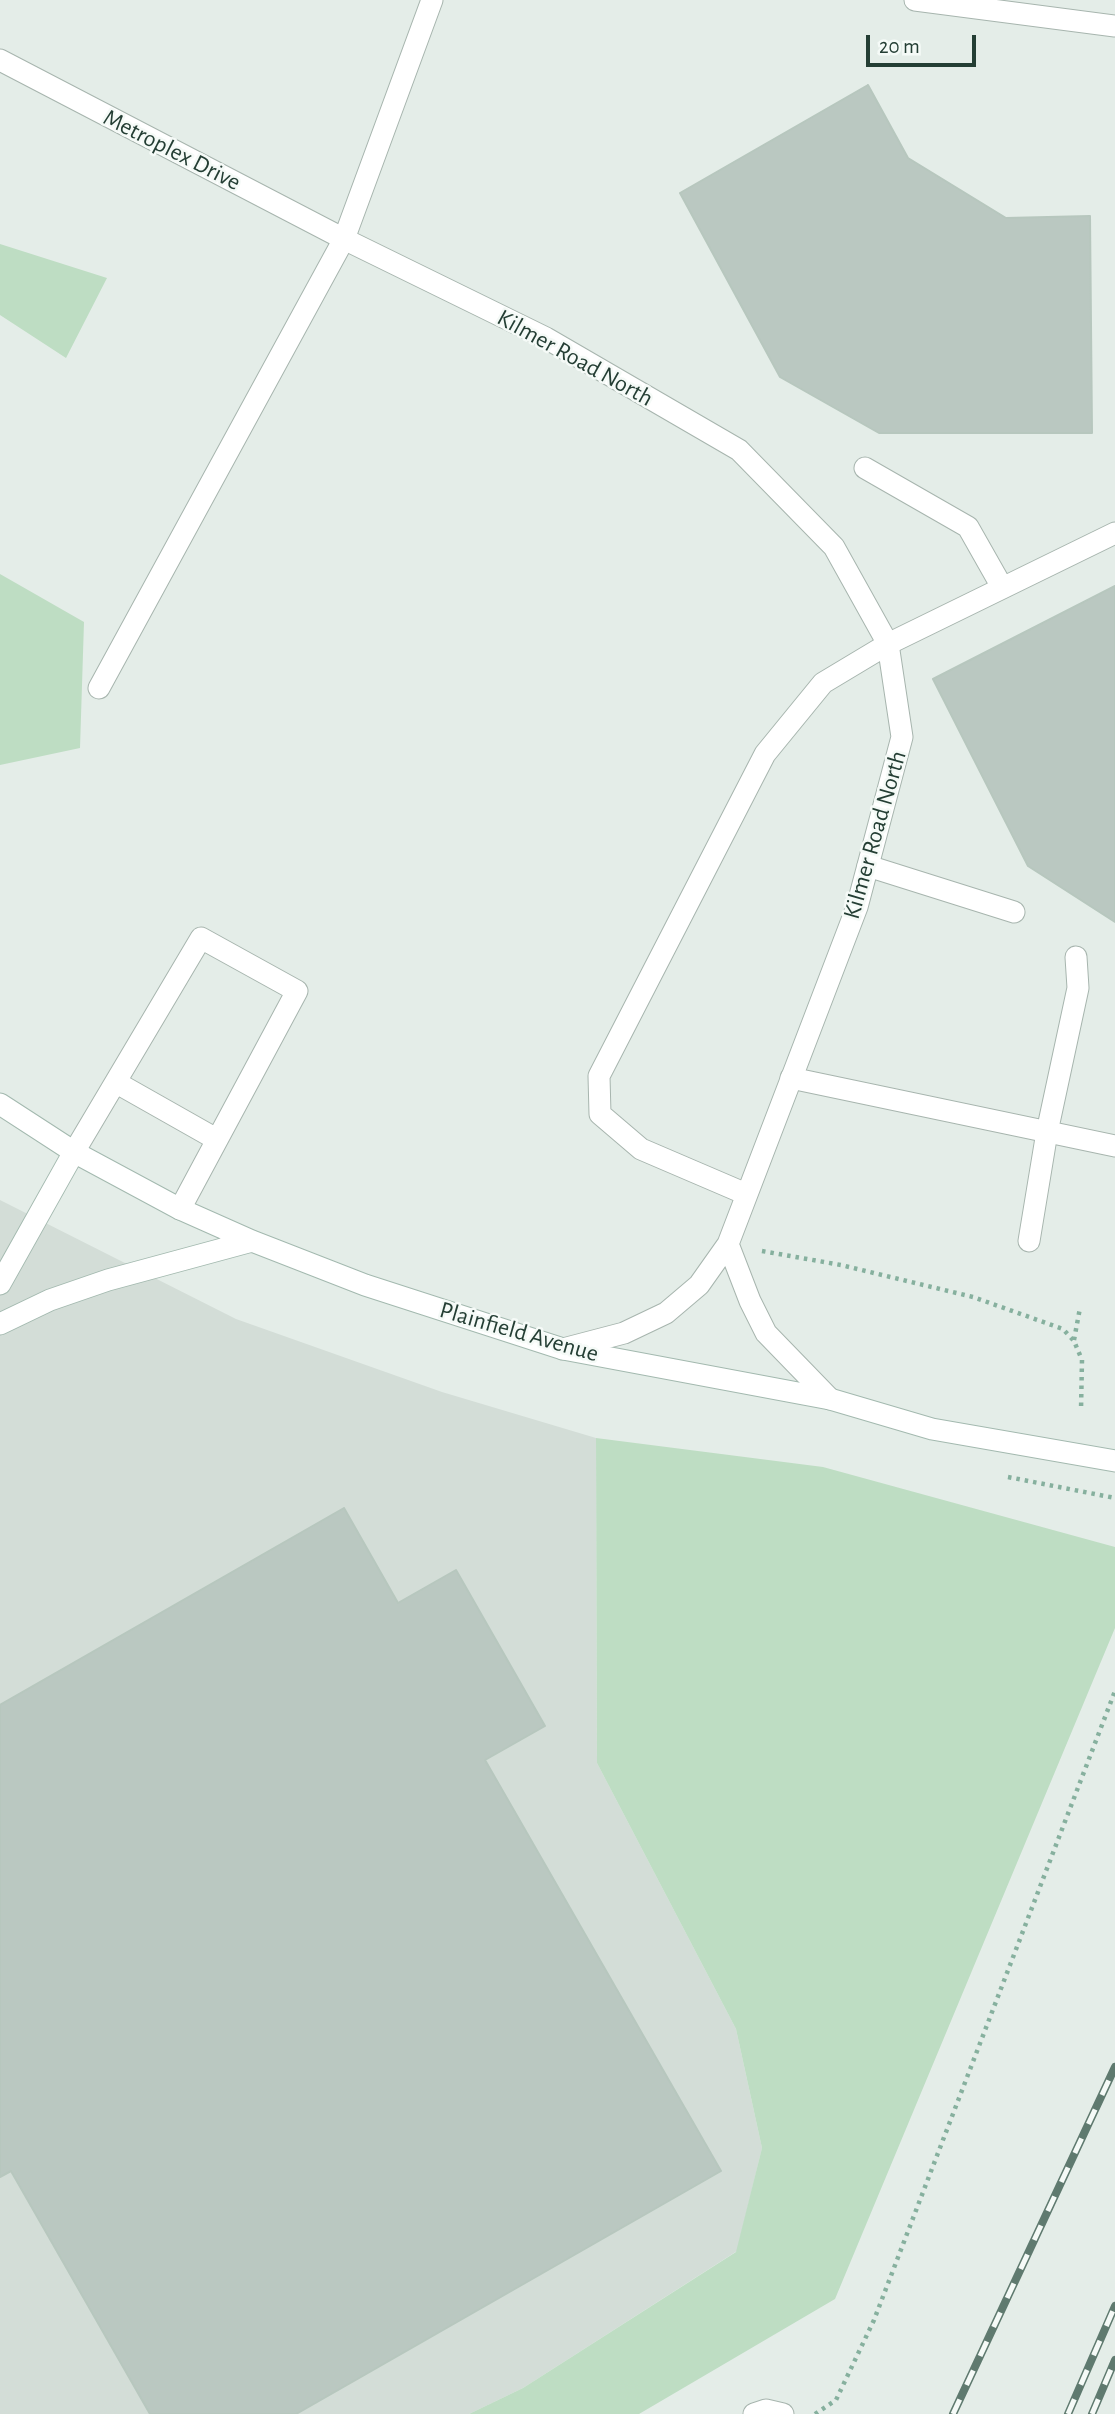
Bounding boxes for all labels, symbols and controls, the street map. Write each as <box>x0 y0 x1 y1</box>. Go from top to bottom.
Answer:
scale bar <box>870 21 980 65</box>
text: 20 m <box>879 36 920 57</box>
street label: Metroplex Drive <box>99 103 245 197</box>
street label: Kilmer Road North <box>492 303 658 413</box>
street label: Kilmer Road North <box>837 747 913 923</box>
street label: Plainfield Avenue <box>436 1296 602 1368</box>

